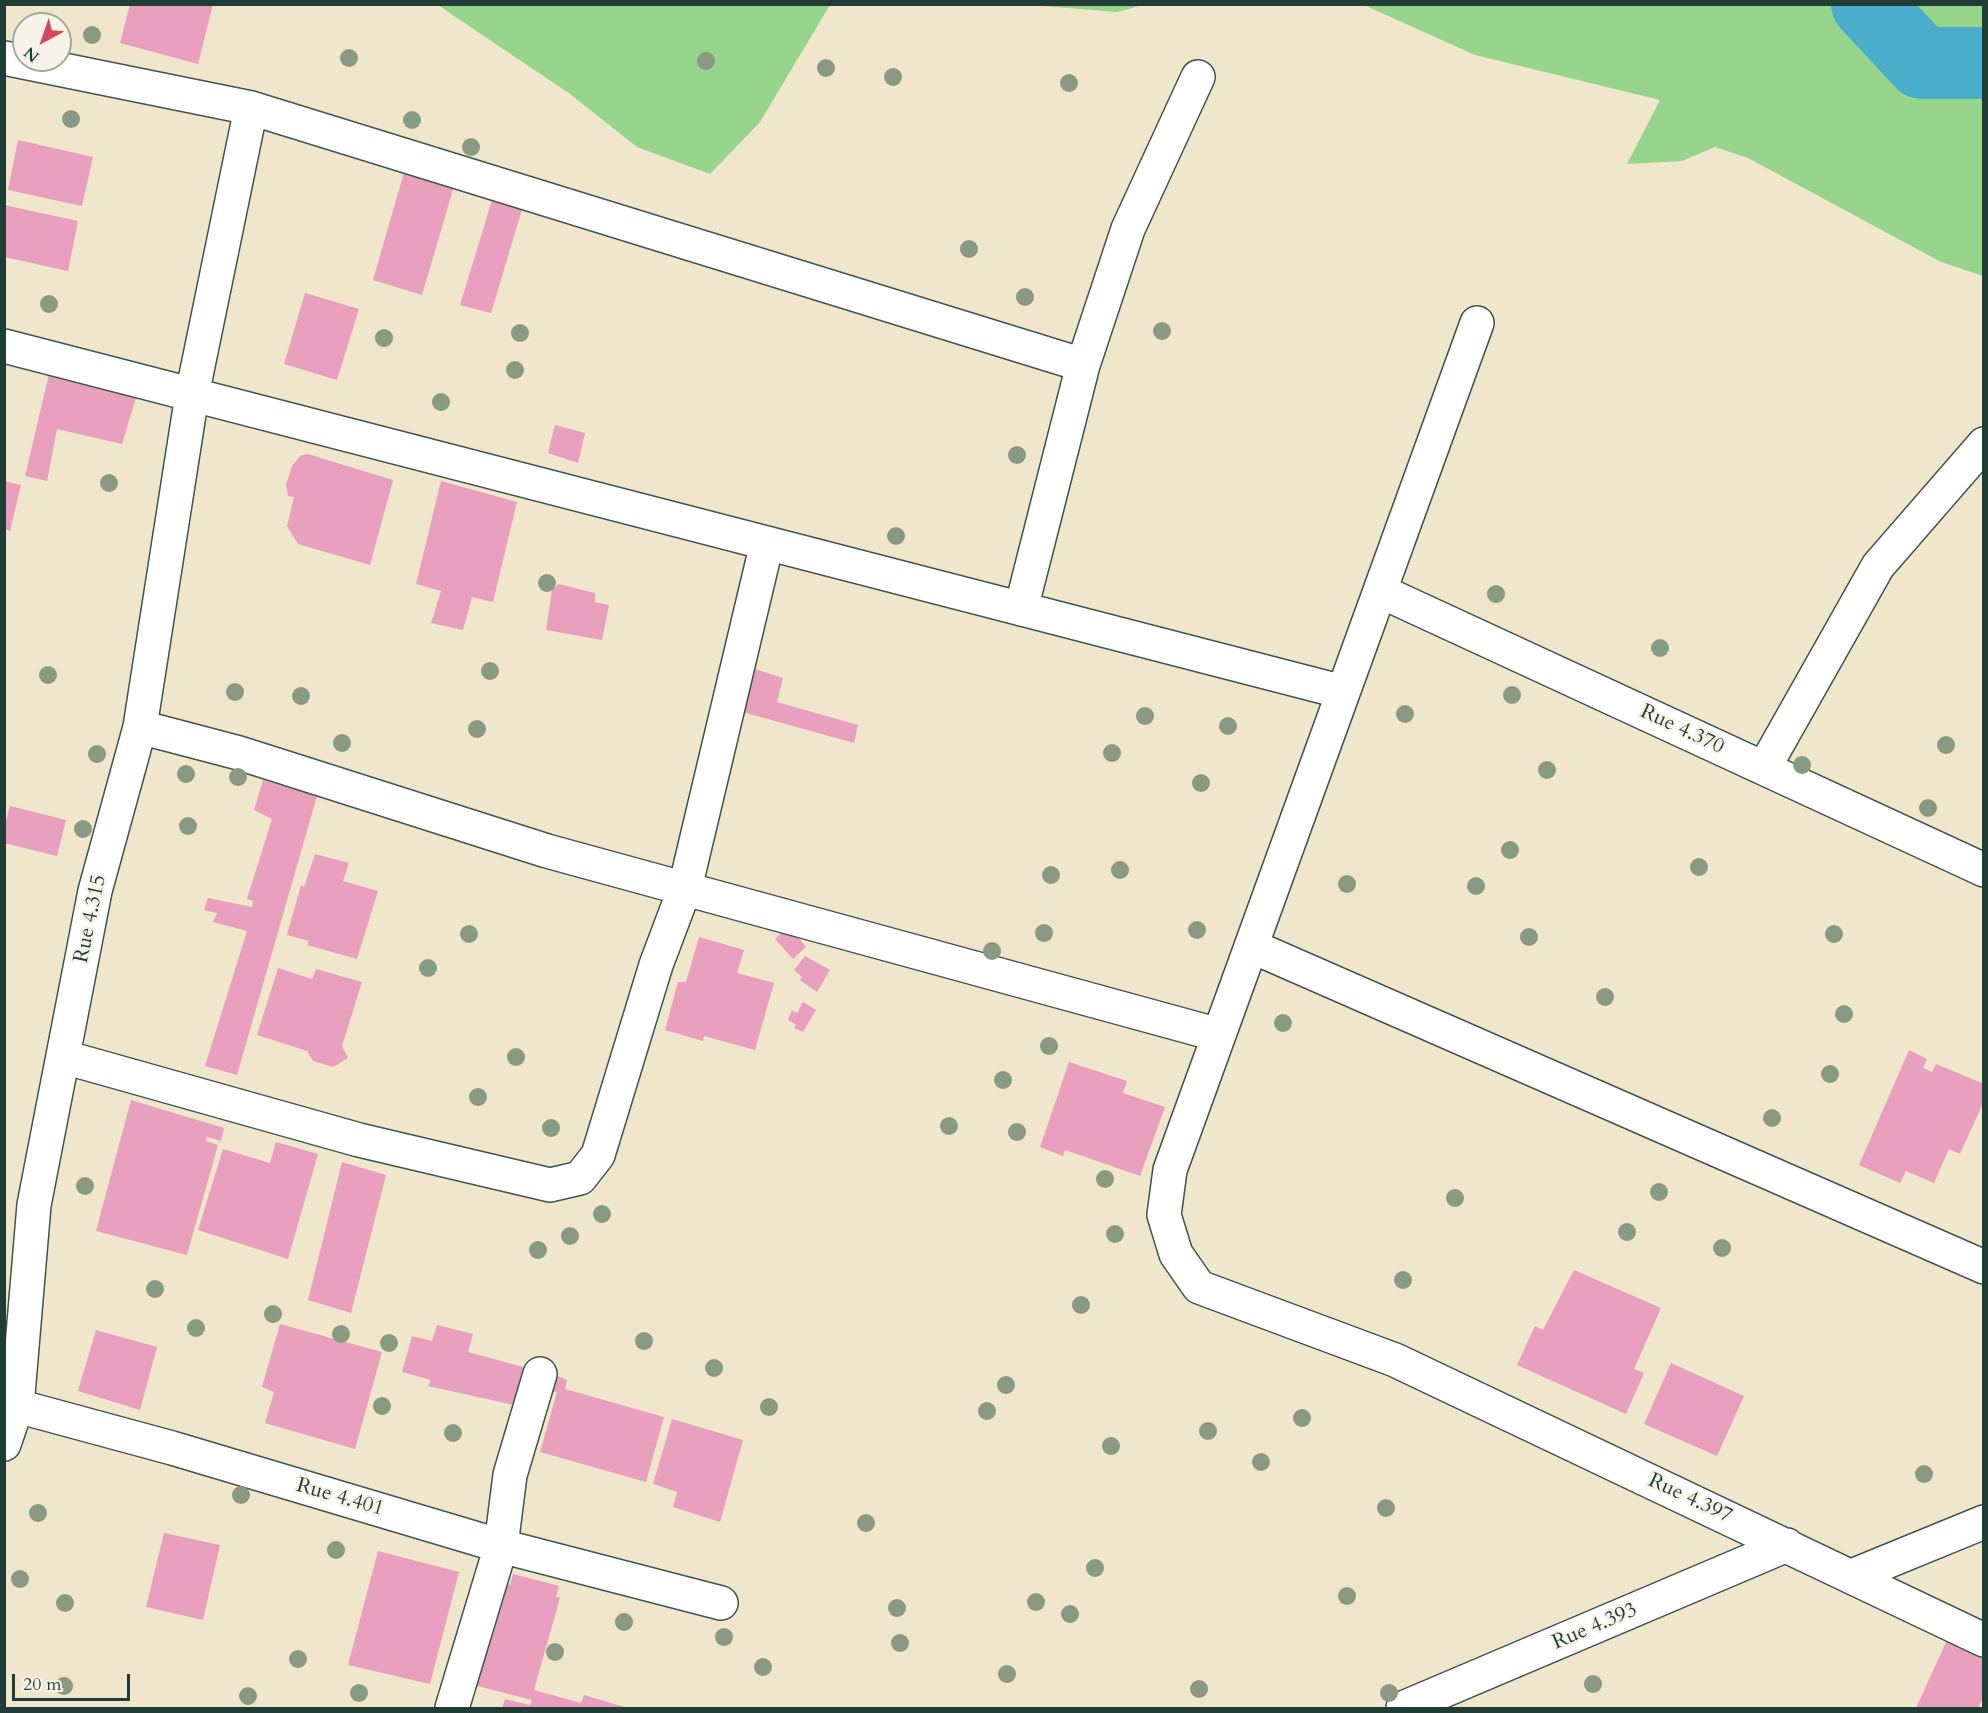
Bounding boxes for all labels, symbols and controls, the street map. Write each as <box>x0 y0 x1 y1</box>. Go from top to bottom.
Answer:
north arrow <box>12 12 72 72</box>
text: N <box>19 41 44 67</box>
street label: Rue 4.370 <box>1636 700 1728 760</box>
street label: Rue 4.315 <box>69 873 113 965</box>
street label: Rue 4.397 <box>1644 1469 1736 1529</box>
street label: Rue 4.401 <box>293 1474 387 1522</box>
street label: Rue 4.393 <box>1549 1598 1641 1656</box>
scale bar <box>15 1662 134 1700</box>
text: 20 m <box>23 1672 62 1697</box>

